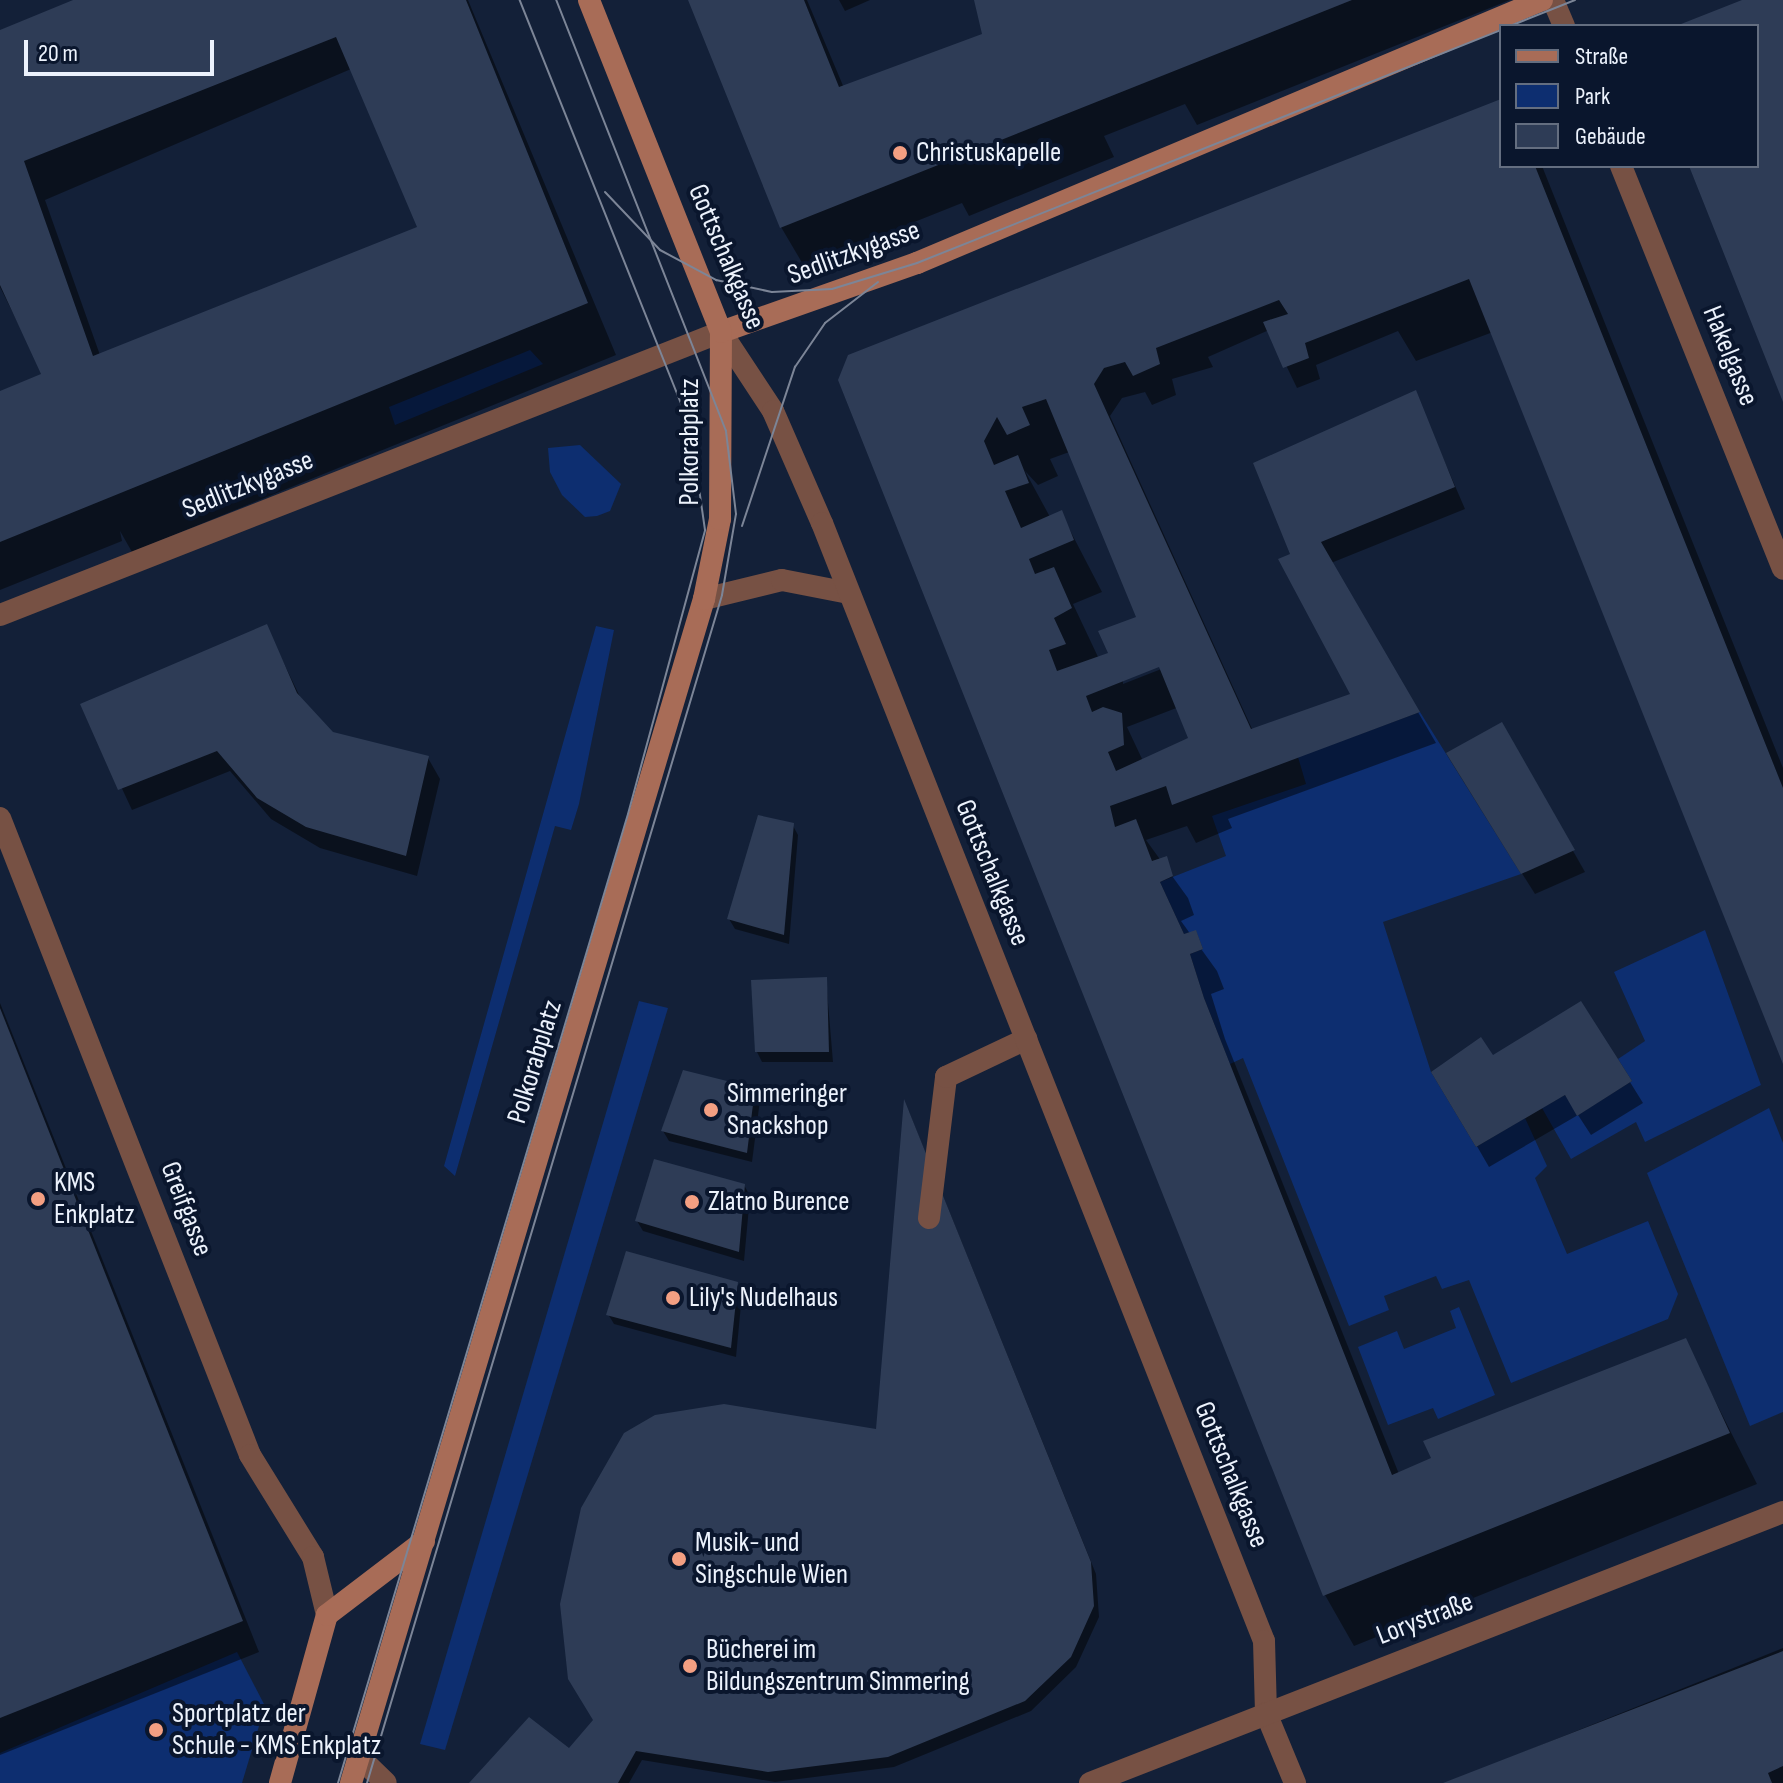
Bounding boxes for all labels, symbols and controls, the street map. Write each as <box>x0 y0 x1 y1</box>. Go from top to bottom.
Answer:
scale bar <box>28 24 218 74</box>
legend <box>1499 24 1759 168</box>
text: 20 m <box>38 39 78 68</box>
text: Straße <box>1575 42 1628 71</box>
text: Park <box>1575 82 1610 111</box>
text: Gebäude <box>1575 122 1646 151</box>
place label: Christuskapelle <box>916 136 1061 170</box>
marker: Christuskapelle <box>891 144 909 162</box>
street label: Gottschalkgasse <box>680 179 772 335</box>
street label: Sedlitzkygasse <box>783 214 925 292</box>
street label: Hakelgasse <box>1695 301 1765 411</box>
street label: Polkorabplatz <box>673 379 707 505</box>
street label: Sedlitzkygasse <box>178 444 318 526</box>
street label: Gottschalkgasse <box>947 795 1037 951</box>
street label: Polkorabplatz <box>500 996 570 1128</box>
place label: Simmeringer Snackshop <box>727 1077 847 1143</box>
marker: Simmeringer Snackshop <box>702 1101 720 1119</box>
street label: Greifgasse <box>153 1157 219 1261</box>
place label: KMS Enkplatz <box>54 1166 135 1232</box>
place label: Zlatno Burence <box>708 1185 850 1219</box>
marker: KMS Enkplatz <box>29 1190 47 1208</box>
marker: Zlatno Burence <box>683 1193 701 1211</box>
place label: Lily's Nudelhaus <box>689 1281 838 1315</box>
marker: Lily's Nudelhaus <box>664 1289 682 1307</box>
street label: Gottschalkgasse <box>1186 1397 1276 1553</box>
place label: Musik- und Singschule Wien <box>695 1526 848 1592</box>
marker: Musik- und Singschule Wien <box>670 1550 688 1568</box>
street label: Lorystraße <box>1372 1585 1478 1653</box>
place label: Bücherei im Bildungszentrum Simmering <box>706 1633 970 1699</box>
marker: Bücherei im Bildungszentrum Simmering <box>681 1657 699 1675</box>
place label: Sportplatz der Schule - KMS Enkplatz <box>172 1697 381 1763</box>
marker: Sportplatz der Schule - KMS Enkplatz <box>147 1721 165 1739</box>

